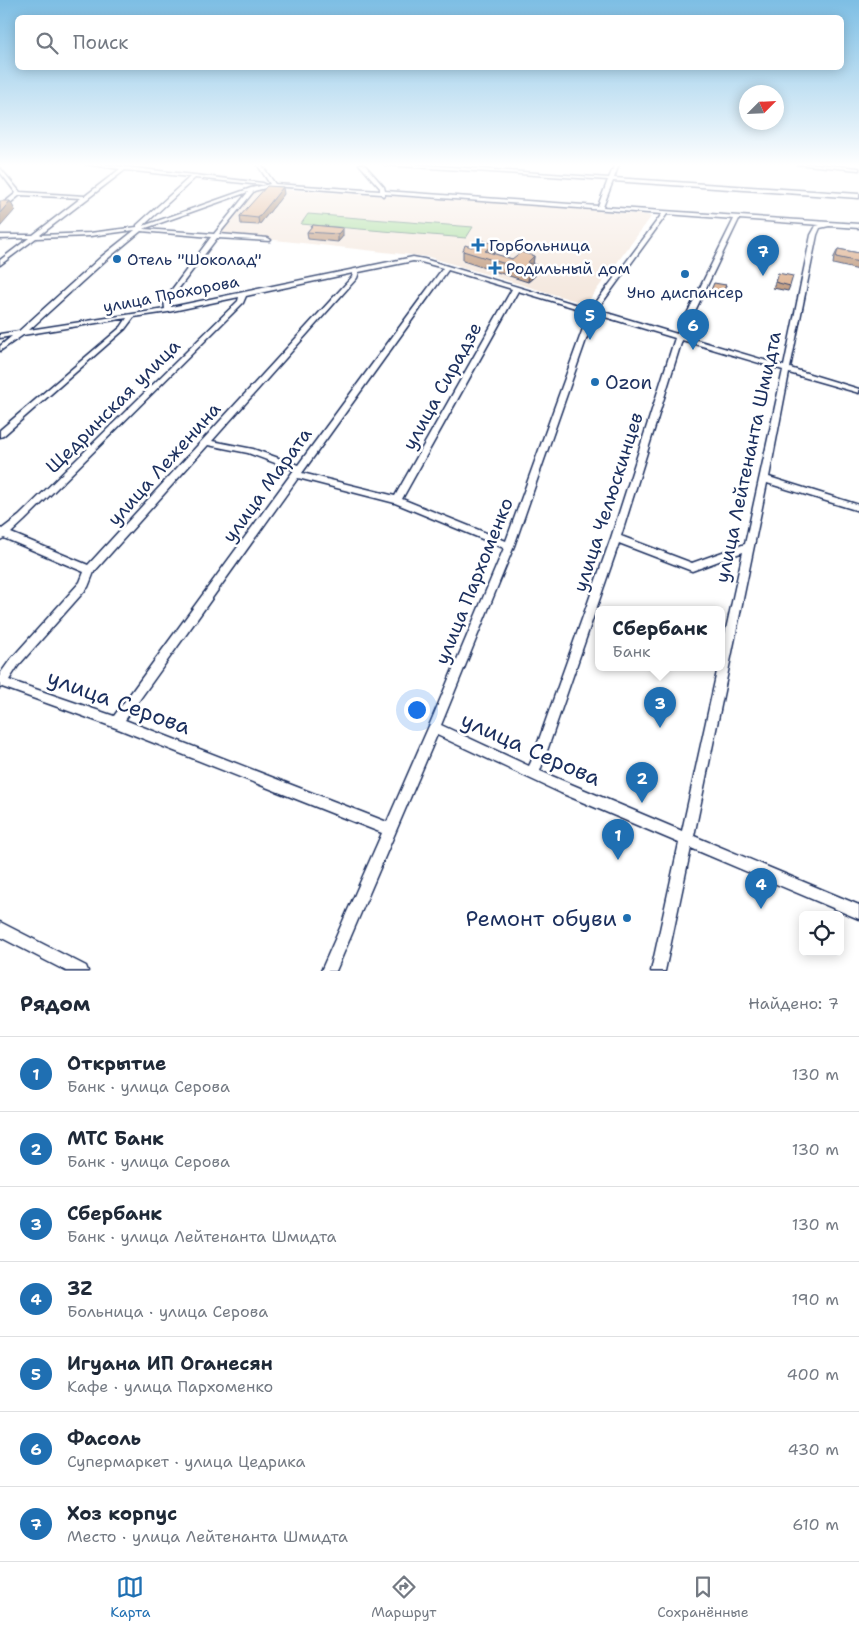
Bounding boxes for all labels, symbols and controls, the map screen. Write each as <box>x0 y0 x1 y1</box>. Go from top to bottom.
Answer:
search box <box>15 15 844 70</box>
icon: search <box>33 29 61 57</box>
text: Поиск <box>73 30 128 55</box>
north arrow <box>739 85 784 130</box>
place label: Горбольница <box>489 235 590 256</box>
pin: 7 <box>747 235 779 276</box>
marker: Горбольница <box>471 238 485 252</box>
place label: Отель "Шоколад" <box>127 249 262 270</box>
marker: Отель "Шоколад" <box>111 253 123 265</box>
place label: Родильный дом <box>506 258 630 279</box>
marker: Родильный дом <box>488 261 502 275</box>
marker: Уно диспансер <box>679 268 691 280</box>
street label: улица Прохорова <box>101 271 241 317</box>
place label: Уно диспансер <box>627 282 743 303</box>
pin: 5 <box>574 299 606 340</box>
pin: 6 <box>677 309 709 350</box>
street label: улица Сирадзе <box>397 318 487 454</box>
street label: улица Лейтенанта Шмидта <box>709 329 787 585</box>
street label: Щедринская улица <box>40 333 186 479</box>
place label: Ozon <box>605 370 652 395</box>
marker: Ozon <box>589 376 601 388</box>
street label: улица Леженина <box>102 397 226 531</box>
street label: улица Челюскинцев <box>567 409 649 595</box>
street label: улица Марата <box>217 422 317 548</box>
street label: улица Пархоменко <box>429 494 519 668</box>
popup <box>595 606 725 671</box>
text: Сбербанк <box>612 616 708 641</box>
text: Банк <box>612 641 651 662</box>
street label: улица Серова <box>43 663 195 741</box>
pin: 3 <box>644 687 676 728</box>
your location <box>404 697 430 723</box>
street label: улица Серова <box>456 705 606 793</box>
pin: 2 <box>626 762 658 803</box>
pin: 1 <box>602 819 634 860</box>
pin: 4 <box>745 868 777 909</box>
place label: Ремонт обуви <box>466 904 617 933</box>
map controls <box>799 911 844 956</box>
button: locate <box>799 911 844 956</box>
marker: Ремонт обуви <box>621 912 633 924</box>
text: Рядом <box>20 990 90 1018</box>
text: Найдено: 7 <box>748 993 839 1014</box>
text: Открытие <box>67 1051 166 1076</box>
text: 1 <box>32 1064 40 1085</box>
text: 130 m <box>792 1064 839 1085</box>
text: Банк · улица Серова <box>67 1076 230 1097</box>
text: МТС Банк <box>67 1126 164 1151</box>
text: 2 <box>30 1139 42 1160</box>
text: 130 m <box>792 1139 839 1160</box>
text: Банк · улица Серова <box>67 1151 230 1172</box>
text: Сбербанк <box>67 1201 162 1226</box>
text: 3 <box>30 1214 42 1235</box>
text: 130 m <box>792 1214 839 1235</box>
text: Банк · улица Лейтенанта Шмидта <box>67 1226 337 1247</box>
text: 3Z <box>67 1276 92 1301</box>
text: 4 <box>30 1289 42 1310</box>
text: 190 m <box>792 1289 839 1310</box>
text: Больница · улица Серова <box>67 1301 268 1322</box>
text: Игуана ИП Оганесян <box>67 1351 273 1376</box>
text: 5 <box>31 1364 41 1385</box>
text: 400 m <box>786 1364 839 1385</box>
text: Кафе · улица Пархоменко <box>67 1376 273 1397</box>
text: Фасоль <box>67 1426 141 1451</box>
text: 6 <box>30 1439 42 1460</box>
text: 430 m <box>788 1439 839 1460</box>
text: Супермаркет · улица Цедрика <box>67 1451 306 1472</box>
text: Хоз корпус <box>67 1501 177 1526</box>
text: 7 <box>30 1514 42 1535</box>
text: 610 m <box>792 1514 839 1535</box>
text: Место · улица Лейтенанта Шмидта <box>67 1526 348 1547</box>
tab: Карта <box>110 1573 150 1621</box>
tab: Маршрут <box>371 1573 436 1621</box>
tab: Сохранённые <box>657 1573 749 1621</box>

